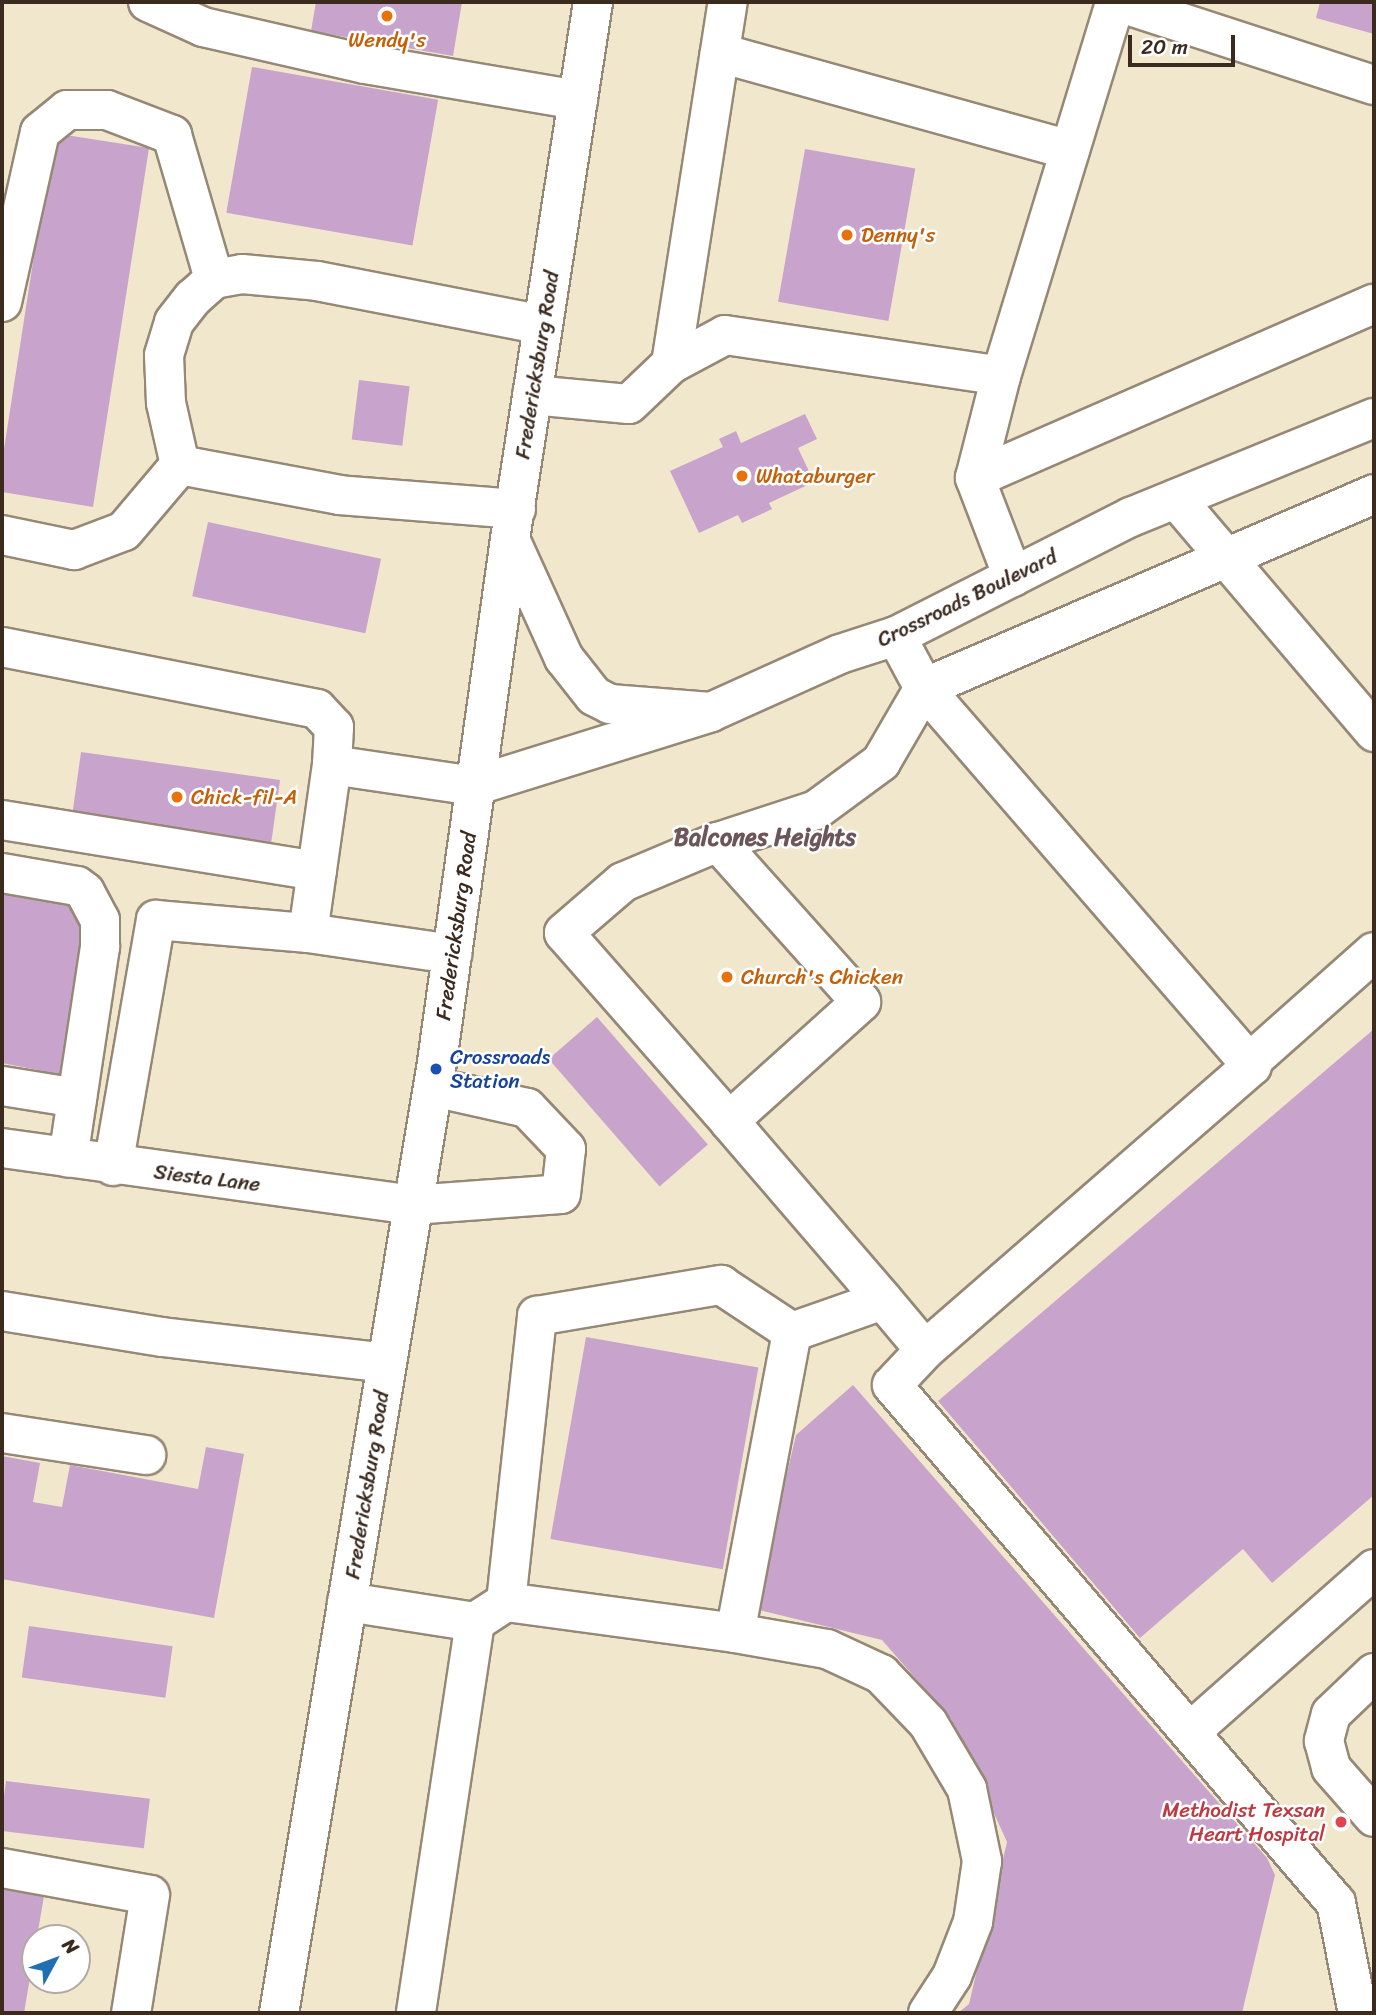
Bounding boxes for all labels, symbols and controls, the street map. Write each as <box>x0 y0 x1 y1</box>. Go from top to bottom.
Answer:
marker: Wendy's <box>379 8 395 24</box>
scale bar <box>1131 21 1238 65</box>
place label: Wendy's <box>348 27 426 53</box>
text: 20 m <box>1141 28 1188 66</box>
place label: Denny's <box>861 222 935 248</box>
marker: Denny's <box>839 227 855 243</box>
street label: Fredericksburg Road <box>510 269 564 461</box>
place label: Whataburger <box>756 463 875 489</box>
marker: Whataburger <box>734 468 750 484</box>
street label: Crossroads Boulevard <box>873 544 1061 652</box>
place label: Chick-fil-A <box>191 784 297 810</box>
marker: Chick-fil-A <box>169 789 185 805</box>
district label: Balcones Heights <box>674 824 856 852</box>
street label: Fredericksburg Road <box>430 830 482 1022</box>
place label: Church's Chicken <box>741 964 903 990</box>
marker: Church's Chicken <box>719 969 735 985</box>
place label: Crossroads Station <box>450 1044 550 1094</box>
marker: Crossroads Station <box>428 1061 444 1077</box>
street label: Siesta Lane <box>152 1159 262 1197</box>
street label: Fredericksburg Road <box>340 1389 394 1581</box>
place label: Methodist Texsan Heart Hospital <box>1162 1797 1325 1847</box>
marker: Methodist Texsan Heart Hospital <box>1331 1812 1351 1832</box>
north arrow <box>21 1924 91 1994</box>
text: N <box>54 1930 87 1962</box>

